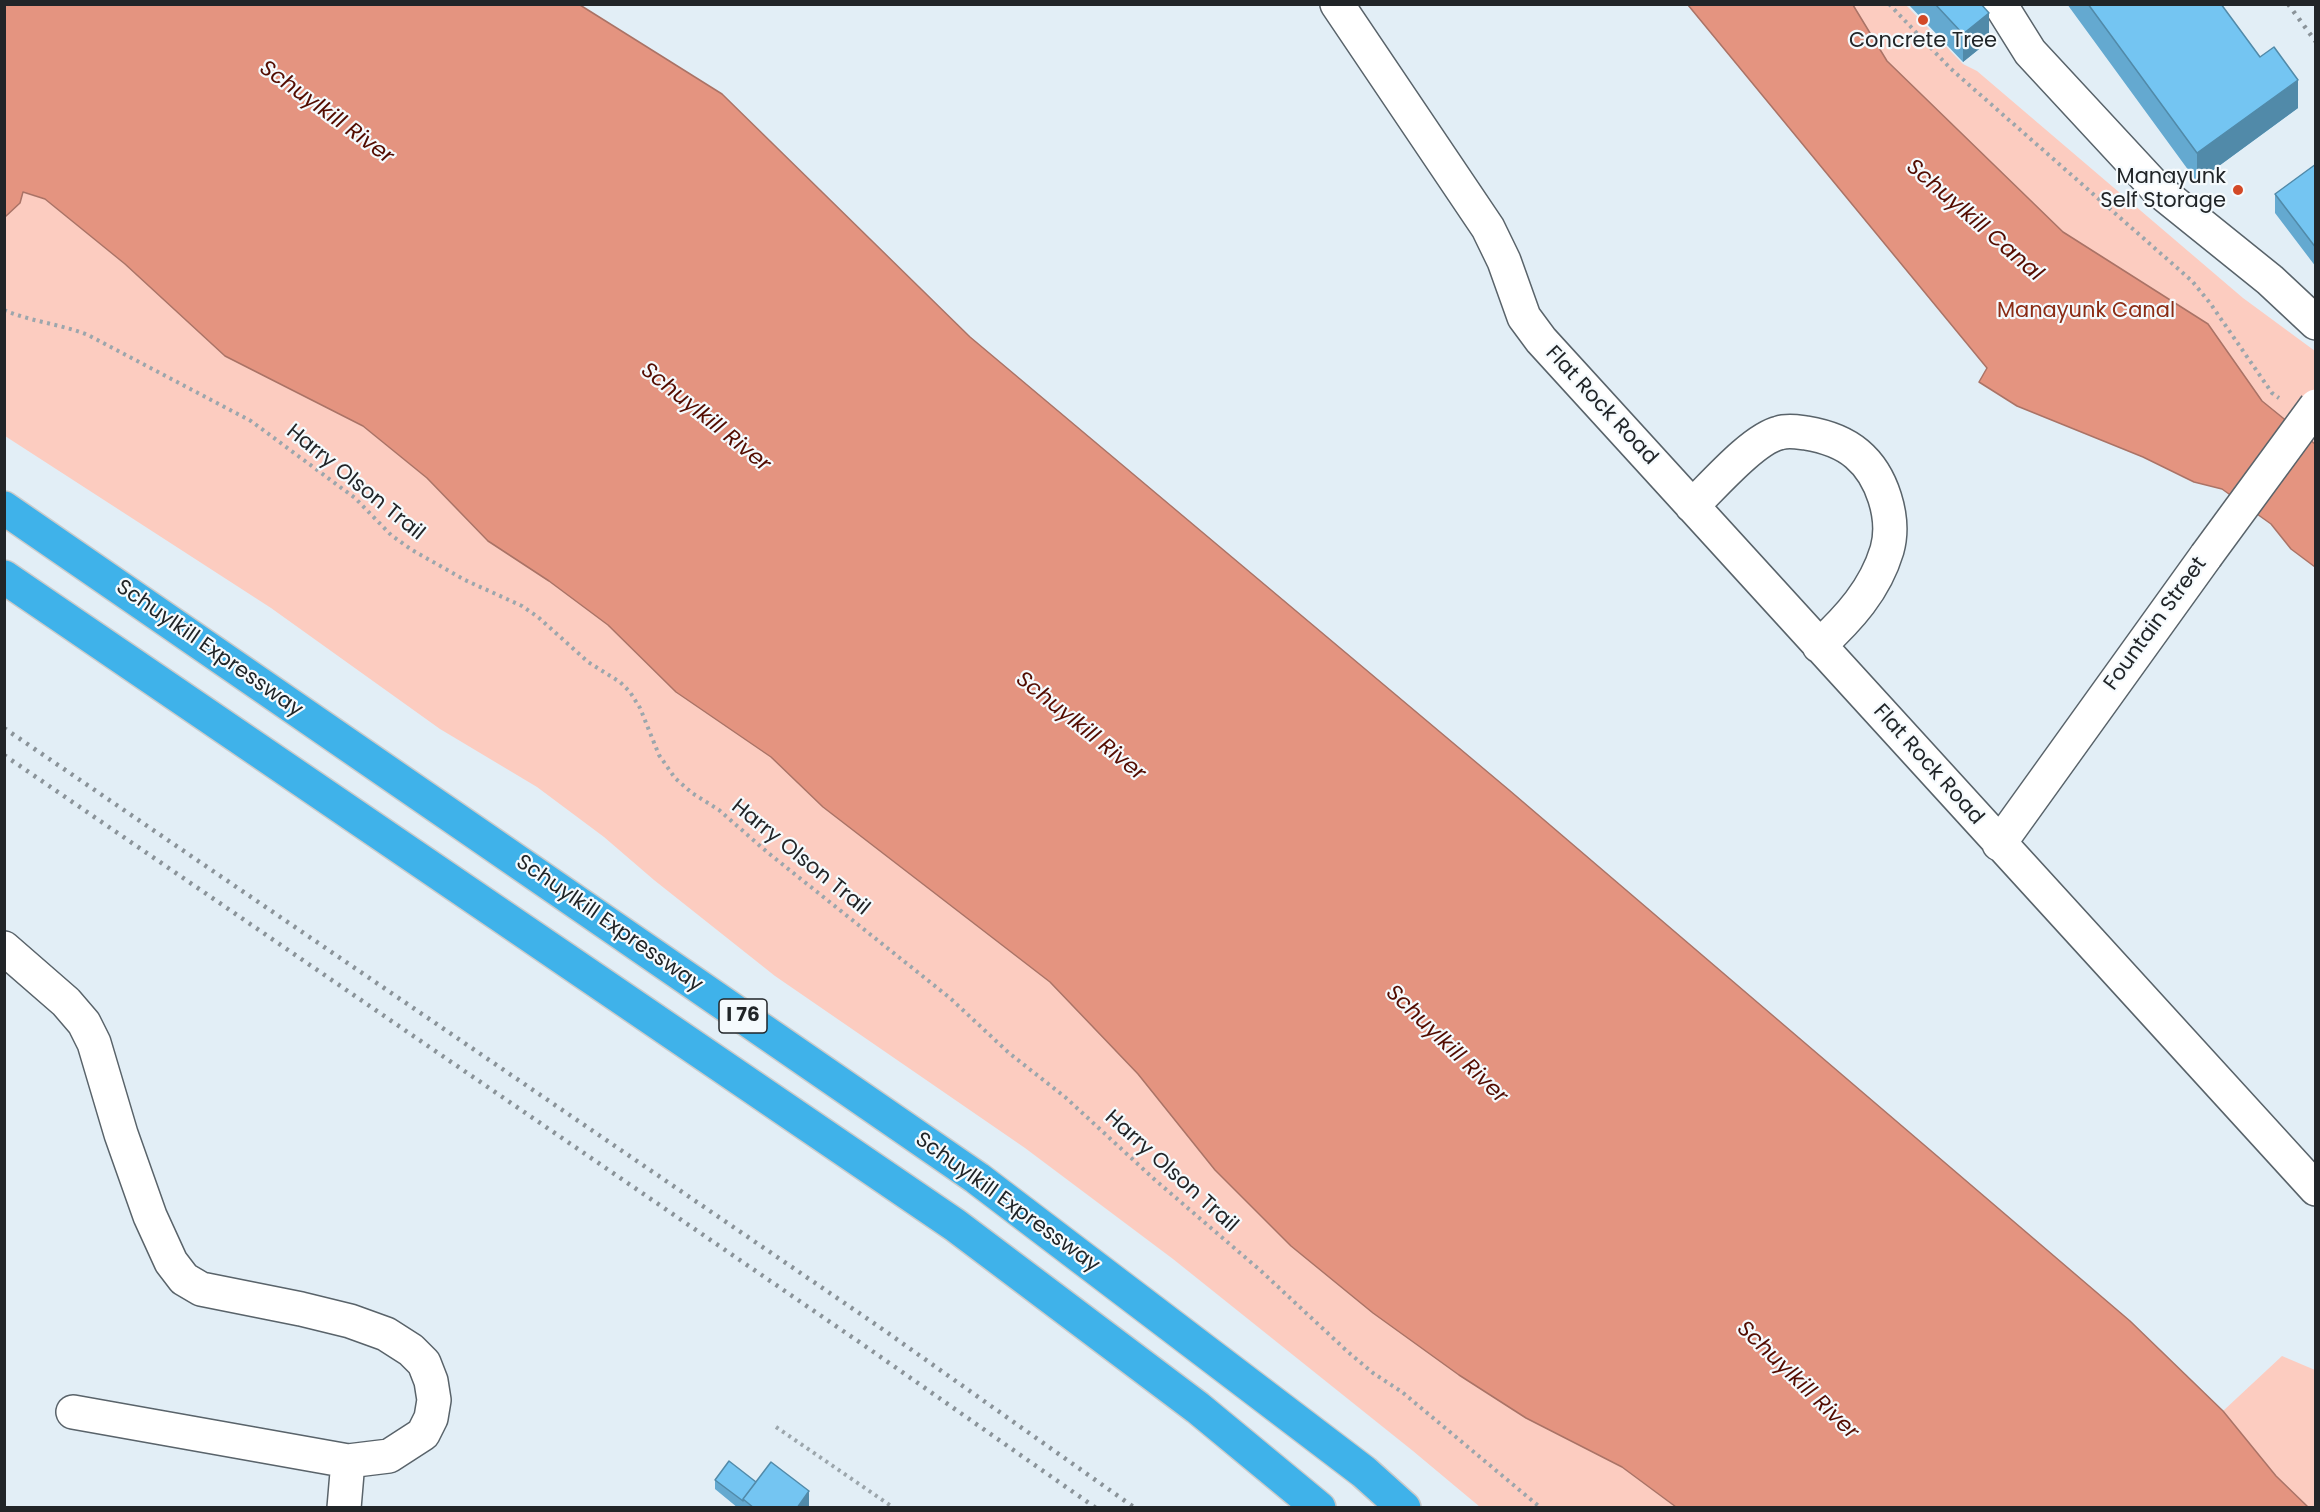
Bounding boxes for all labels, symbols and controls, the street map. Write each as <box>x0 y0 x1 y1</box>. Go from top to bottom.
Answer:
marker: Concrete Tree <box>1916 13 1930 27</box>
place label: Concrete Tree <box>1849 29 1997 55</box>
water label: Schuylkill River <box>254 56 398 170</box>
water label: Schuylkill Canal <box>1900 154 2048 288</box>
place label: Manayunk Self Storage <box>2100 165 2226 215</box>
marker: Manayunk Self Storage <box>2231 183 2245 197</box>
park label: Manayunk Canal <box>1997 299 2175 325</box>
street label: Flat Rock Road <box>1540 341 1662 471</box>
water label: Schuylkill River <box>635 358 775 478</box>
street label: Harry Olson Trail <box>281 420 429 546</box>
street label: Fountain Street <box>2099 553 2213 695</box>
street label: Schuylkill Expressway <box>111 575 307 723</box>
water label: Schuylkill River <box>1010 667 1150 787</box>
street label: Flat Rock Road <box>1867 700 1989 830</box>
street label: Harry Olson Trail <box>726 795 874 921</box>
street label: Schuylkill Expressway <box>511 850 707 998</box>
water label: Schuylkill River <box>1380 980 1512 1110</box>
road number: I 76 <box>719 999 767 1033</box>
street label: Harry Olson Trail <box>1099 1106 1243 1238</box>
street label: Schuylkill Expressway <box>910 1128 1104 1278</box>
water label: Schuylkill River <box>1731 1316 1863 1446</box>

